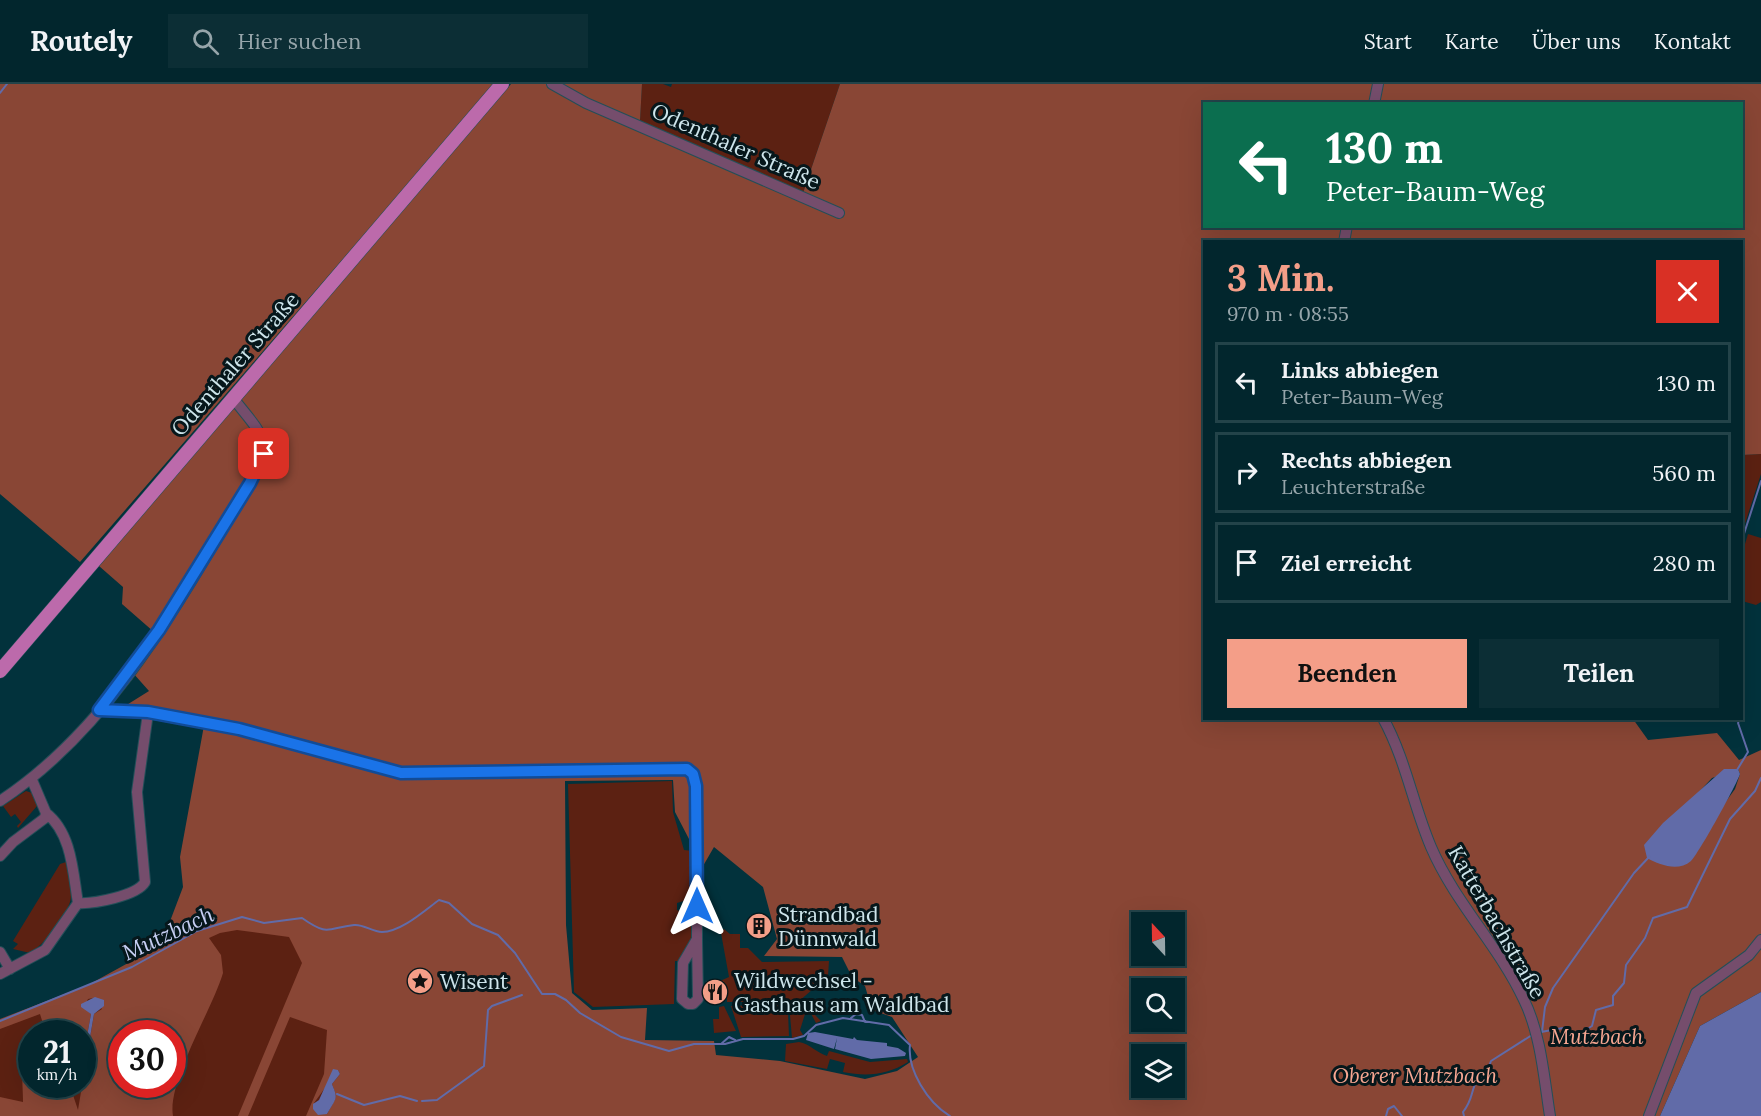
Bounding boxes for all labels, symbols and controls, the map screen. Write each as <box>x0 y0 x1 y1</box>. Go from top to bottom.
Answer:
search box <box>168 14 588 68</box>
text: Routely <box>30 23 132 59</box>
icon: search <box>189 25 222 58</box>
text: Hier suchen <box>237 27 361 55</box>
text: Start <box>1364 28 1412 55</box>
text: Karte <box>1445 28 1499 55</box>
text: Über uns <box>1532 28 1621 55</box>
text: Kontakt <box>1654 28 1731 55</box>
street label: Odenthaler Straße <box>647 97 825 195</box>
text: 130 m <box>1326 121 1443 175</box>
icon: left <box>1227 126 1305 204</box>
text: Peter-Baum-Weg <box>1326 174 1544 208</box>
text: 3 Min. <box>1227 255 1334 301</box>
button: close <box>1656 260 1719 323</box>
street label: Odenthaler Straße <box>165 287 305 441</box>
text: 970 m · 08:55 <box>1227 301 1349 326</box>
text: Links abbiegen <box>1281 356 1439 384</box>
icon: left <box>1230 366 1263 399</box>
text: 130 m <box>1657 369 1716 397</box>
text: Peter-Baum-Weg <box>1281 384 1443 409</box>
pin <box>238 428 289 479</box>
icon: arrive <box>247 437 280 470</box>
text: Rechts abbiegen <box>1281 446 1452 474</box>
icon: right <box>1230 456 1263 489</box>
text: 560 m <box>1652 459 1716 487</box>
text: Leuchterstraße <box>1281 474 1425 499</box>
icon: arrive <box>1230 546 1263 579</box>
text: Ziel erreicht <box>1281 549 1412 577</box>
text: 280 m <box>1653 549 1716 577</box>
button: Beenden <box>1227 639 1467 708</box>
button: Teilen <box>1479 639 1719 708</box>
street label: Katterbachstraße <box>1442 841 1552 1003</box>
position arrow <box>665 874 729 938</box>
water label: Mutzbach <box>118 899 219 966</box>
place label: Strandbad Dünnwald <box>778 901 879 952</box>
building icon: Strandbad Dünnwald <box>744 911 774 941</box>
north arrow <box>1131 912 1185 966</box>
map controls <box>1131 912 1185 1098</box>
place icon: Wisent <box>405 966 435 996</box>
place label: Wildwechsel - Gasthaus am Waldbad <box>734 967 950 1018</box>
place label: Wisent <box>440 968 509 995</box>
restaurant icon: Wildwechsel - Gasthaus am Waldbad <box>700 977 730 1007</box>
button: search <box>1131 978 1185 1032</box>
speed limit sign: 30 <box>108 1020 186 1098</box>
park label: Mutzbach <box>1550 1023 1644 1050</box>
text: 21 <box>43 1033 71 1071</box>
button: layers <box>1131 1044 1185 1098</box>
park label: Oberer Mutzbach <box>1333 1062 1497 1089</box>
text: km/h <box>37 1065 77 1084</box>

